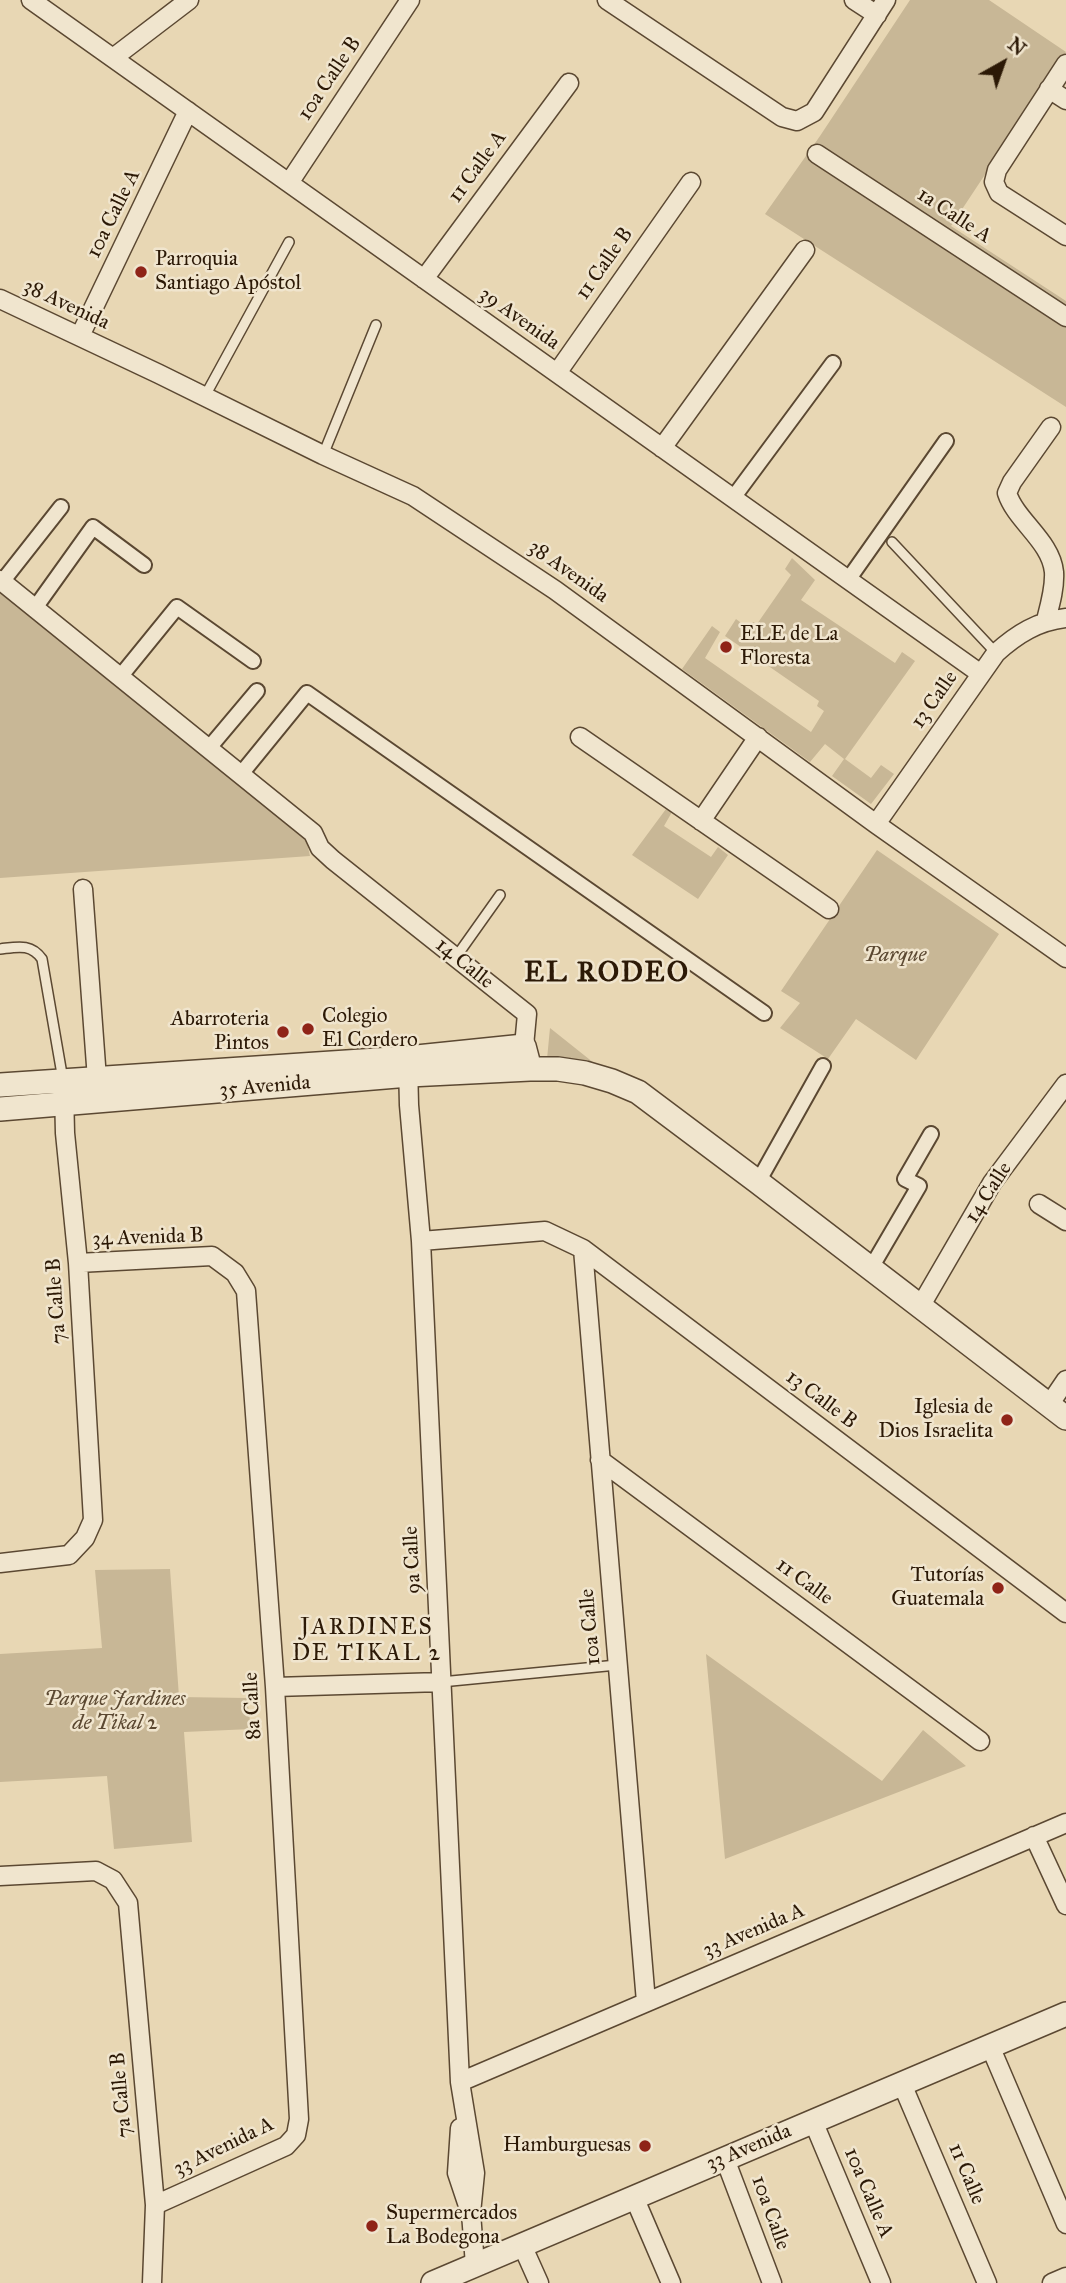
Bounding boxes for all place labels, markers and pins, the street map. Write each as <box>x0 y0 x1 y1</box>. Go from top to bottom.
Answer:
place label: Parroquia Santiago Apóstol <box>155 247 301 297</box>
marker: Parroquia Santiago Apóstol <box>133 264 149 280</box>
place label: ELE de La Floresta <box>740 622 838 672</box>
marker: ELE de La Floresta <box>718 639 734 655</box>
place label: Colegio El Cordero <box>322 1004 418 1054</box>
place label: Abarroteria Pintos <box>171 1007 269 1057</box>
marker: Colegio El Cordero <box>300 1021 316 1037</box>
marker: Abarroteria Pintos <box>275 1024 291 1040</box>
place label: Iglesia de Dios Israelita <box>878 1395 993 1445</box>
marker: Iglesia de Dios Israelita <box>999 1412 1015 1428</box>
place label: Tutorías Guatemala <box>891 1563 984 1613</box>
marker: Tutorías Guatemala <box>990 1580 1006 1596</box>
place label: Hamburguesas <box>503 2133 631 2159</box>
marker: Hamburguesas <box>637 2138 653 2154</box>
place label: Supermercados La Bodegona <box>386 2201 517 2251</box>
marker: Supermercados La Bodegona <box>364 2218 380 2234</box>

